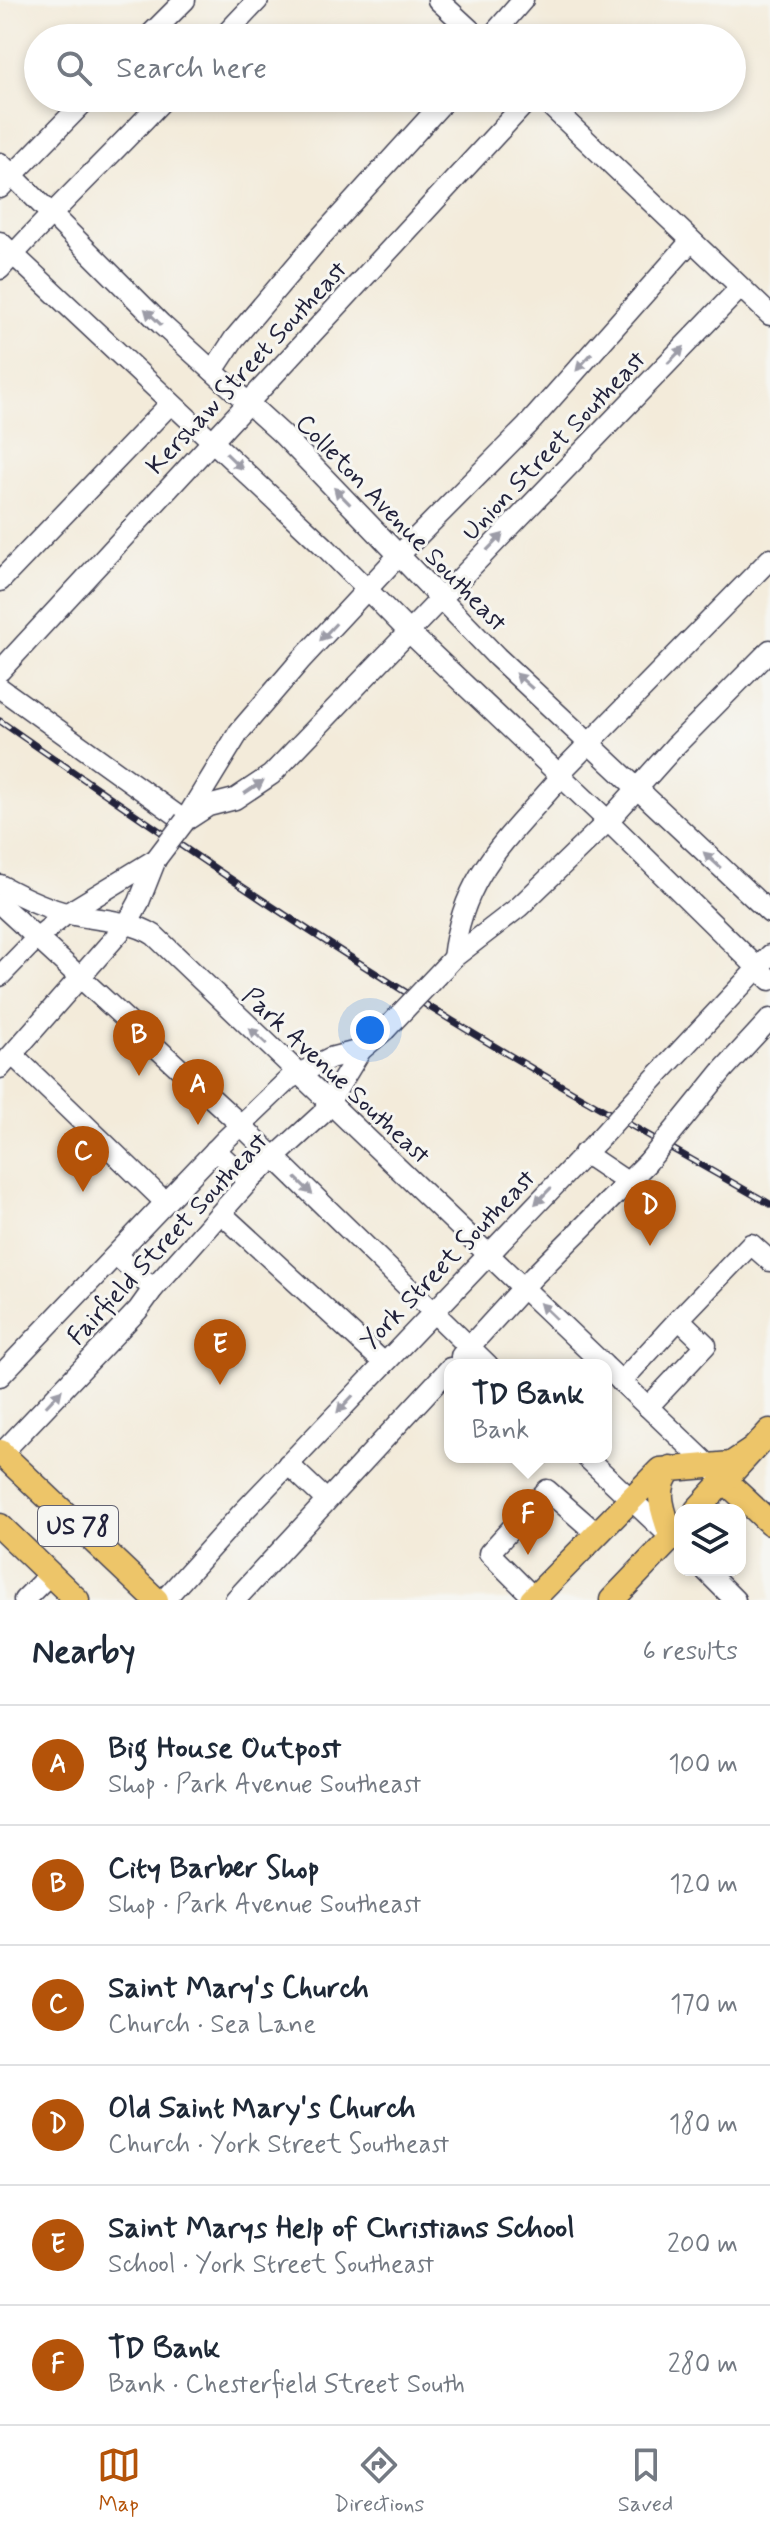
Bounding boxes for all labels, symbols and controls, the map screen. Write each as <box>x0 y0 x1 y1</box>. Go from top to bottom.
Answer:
search box <box>24 24 746 112</box>
icon: search <box>52 46 96 90</box>
text: Search here <box>116 49 267 88</box>
street label: Kershaw Street Southeast <box>139 254 356 483</box>
one-way arrow <box>144 308 163 326</box>
street label: Union Street Southeast <box>455 344 654 549</box>
one-way arrow <box>666 346 685 365</box>
one-way arrow <box>576 353 594 372</box>
street label: Colleton Avenue Southeast <box>287 407 514 640</box>
one-way arrow <box>224 451 243 469</box>
one-way arrow <box>333 487 352 506</box>
one-way arrow <box>486 533 504 552</box>
one-way arrow <box>319 622 338 641</box>
one-way arrow <box>514 673 533 691</box>
one-way arrow <box>244 780 265 795</box>
one-way arrow <box>703 852 722 870</box>
street label: Park Avenue Southeast <box>234 980 437 1173</box>
pin: B <box>113 1010 165 1076</box>
your location <box>350 1010 390 1050</box>
one-way arrow <box>248 1027 267 1045</box>
pin: A <box>172 1059 224 1125</box>
street label: Fairfield Street Southeast <box>61 1125 276 1353</box>
pin: C <box>57 1126 109 1192</box>
street label: York Street Southeast <box>353 1163 544 1358</box>
one-way arrow <box>294 1176 313 1195</box>
pin: D <box>624 1180 676 1246</box>
one-way arrow <box>535 1186 553 1205</box>
one-way arrow <box>539 1302 558 1321</box>
pin: E <box>194 1319 246 1385</box>
popup <box>444 1359 612 1463</box>
text: TD Bank <box>472 1375 584 1414</box>
one-way arrow <box>44 1389 62 1408</box>
one-way arrow <box>336 1394 354 1413</box>
text: Bank <box>472 1414 529 1448</box>
pin: F <box>502 1489 554 1555</box>
map controls <box>674 1504 746 1576</box>
button: layers <box>674 1504 746 1576</box>
road number: US 78 <box>38 1506 118 1546</box>
text: Nearby <box>32 1630 136 1675</box>
text: 6 results <box>643 1635 738 1669</box>
text: Big House Outpost <box>108 1729 341 1768</box>
text: A <box>49 1748 67 1782</box>
text: 100 m <box>668 1748 738 1782</box>
text: Shop · Park Avenue Southeast <box>108 1768 421 1802</box>
text: City Barber Shop <box>108 1849 320 1888</box>
text: B <box>50 1868 66 1902</box>
text: 120 m <box>669 1868 738 1902</box>
text: Shop · Park Avenue Southeast <box>108 1888 421 1922</box>
text: Saint Mary's Church <box>108 1969 369 2008</box>
text: C <box>49 1988 67 2022</box>
text: 170 m <box>670 1988 738 2022</box>
text: Church · Sea Lane <box>108 2008 316 2042</box>
text: Old Saint Mary's Church <box>108 2089 416 2128</box>
text: D <box>49 2108 67 2142</box>
text: 180 m <box>669 2108 738 2142</box>
text: Church · York Street Southeast <box>108 2128 449 2162</box>
text: Saint Marys Help of Christians School <box>108 2209 575 2248</box>
text: E <box>50 2228 66 2262</box>
text: 200 m <box>667 2228 738 2262</box>
text: School · York Street Southeast <box>108 2248 434 2282</box>
text: TD Bank <box>108 2329 220 2368</box>
text: F <box>51 2348 65 2382</box>
text: 280 m <box>668 2348 738 2382</box>
text: Bank · Chesterfield Street South <box>108 2368 465 2402</box>
tab: Map <box>97 2443 141 2519</box>
tab: Directions <box>334 2443 424 2519</box>
tab: Saved <box>618 2443 673 2519</box>

